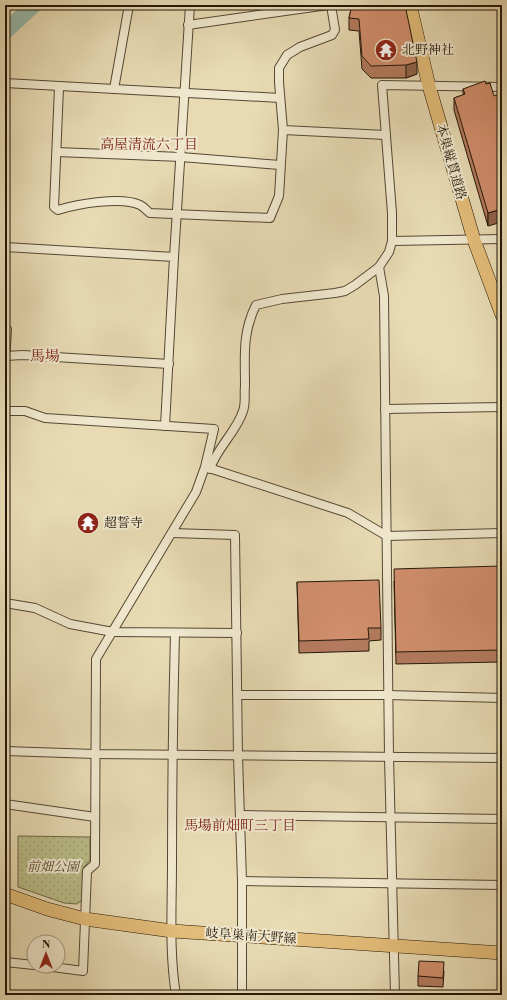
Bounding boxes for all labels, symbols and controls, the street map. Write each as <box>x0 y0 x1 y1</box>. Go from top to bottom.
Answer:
temple icon: 北野神社 <box>373 37 399 63</box>
place label: 北野神社 <box>402 42 454 58</box>
street label: 本巣縦貫道路 <box>433 122 469 202</box>
district label: 高屋清流六丁目 <box>100 136 198 154</box>
district label: 馬場 <box>30 347 60 366</box>
temple icon: 超誓寺 <box>75 510 101 536</box>
place label: 超誓寺 <box>104 515 143 531</box>
district label: 馬場前畑町三丁目 <box>184 817 296 835</box>
park label: 前畑公園 <box>27 859 81 875</box>
street label: 岐阜巣南大野線 <box>205 925 297 947</box>
north arrow <box>26 934 66 974</box>
text: N <box>42 938 51 952</box>

